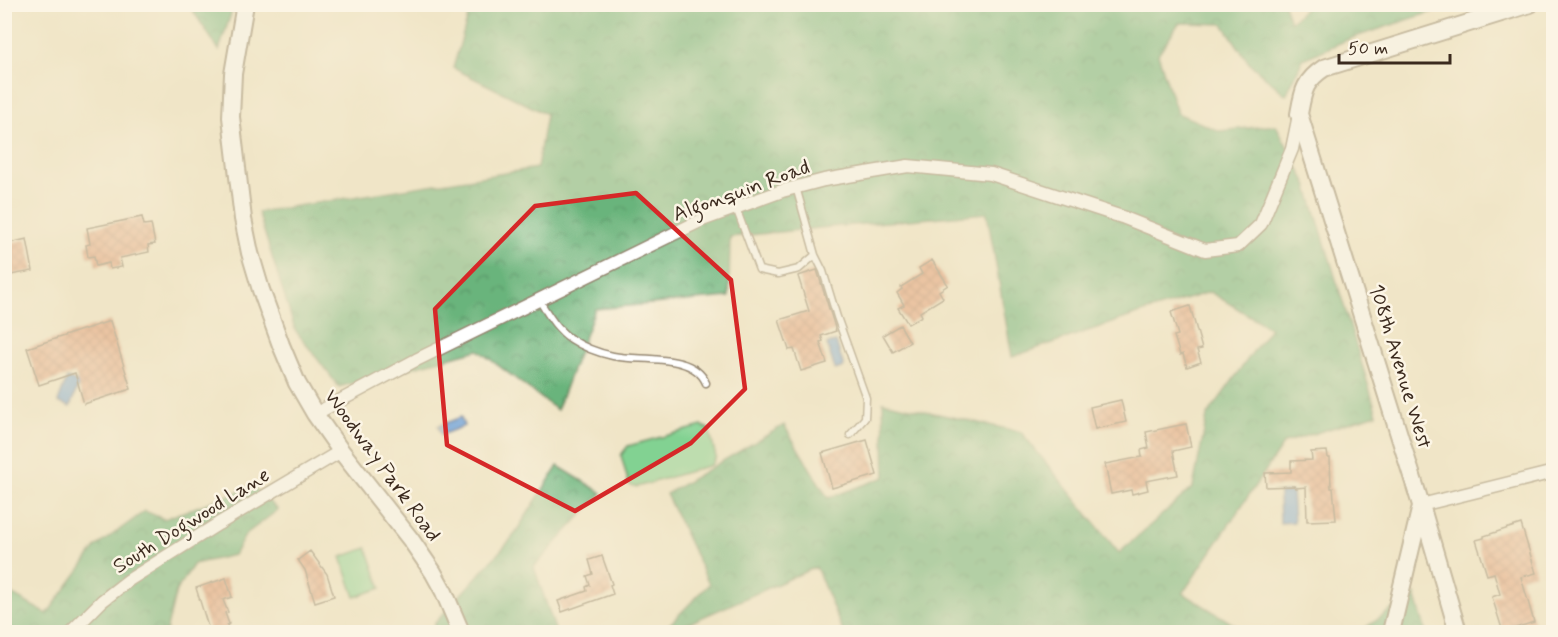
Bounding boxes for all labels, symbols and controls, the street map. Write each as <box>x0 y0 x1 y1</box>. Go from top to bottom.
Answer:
scale bar <box>1339 27 1450 65</box>
text: 50 m <box>1348 37 1388 61</box>
street label: Algonquin Road <box>669 153 814 231</box>
street label: 108th Avenue West <box>1362 281 1439 452</box>
street label: Woodway Park Road <box>317 384 447 548</box>
street label: South Dogwood Lane <box>108 461 276 582</box>

